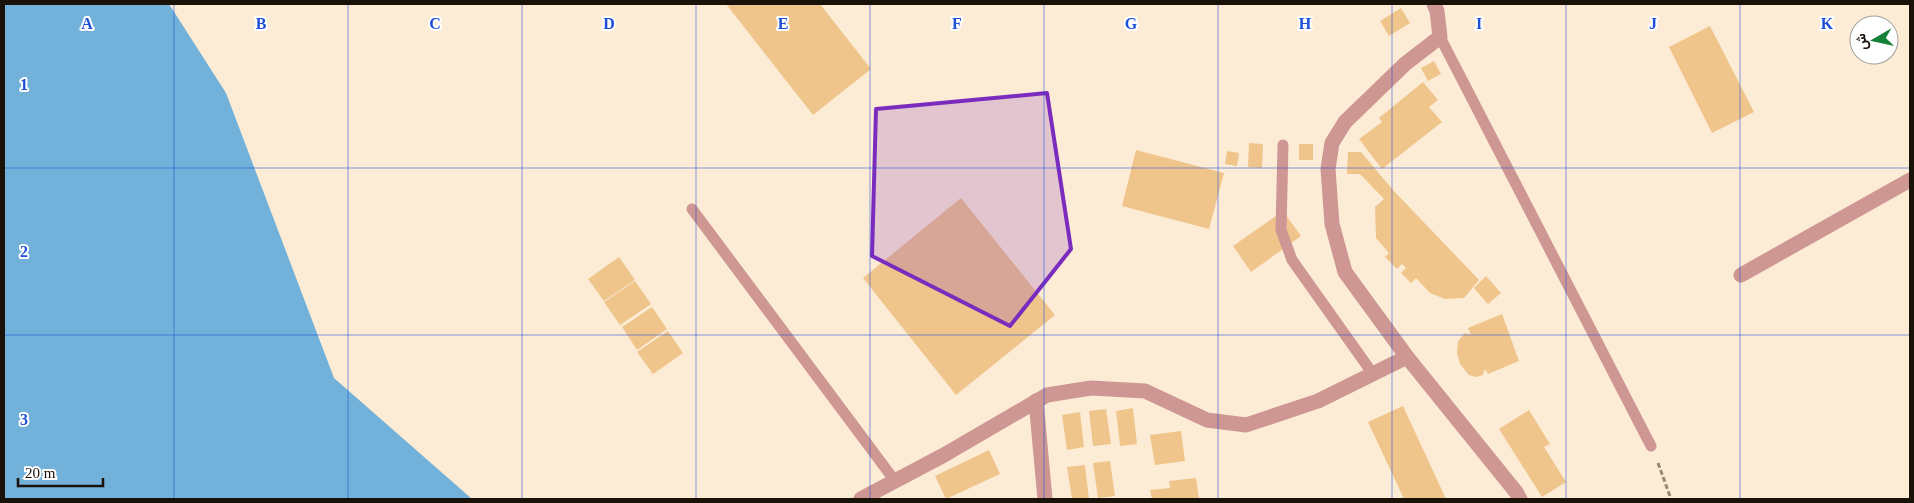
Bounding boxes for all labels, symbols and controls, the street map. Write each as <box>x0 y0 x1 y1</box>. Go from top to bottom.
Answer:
text: A <box>81 15 93 32</box>
text: B <box>256 15 267 32</box>
text: C <box>429 15 441 32</box>
text: D <box>603 15 615 32</box>
text: E <box>778 15 788 32</box>
text: F <box>952 15 962 32</box>
text: G <box>1125 15 1138 32</box>
text: H <box>1299 15 1312 32</box>
text: I <box>1476 15 1482 32</box>
text: J <box>1649 15 1657 32</box>
text: K <box>1821 15 1834 32</box>
north arrow <box>1849 15 1899 65</box>
text: ش <box>1853 32 1871 51</box>
text: 1 <box>20 76 28 93</box>
text: 2 <box>20 243 28 260</box>
text: 3 <box>20 411 28 428</box>
scale bar <box>18 456 102 488</box>
text: 20 m <box>25 465 56 481</box>

